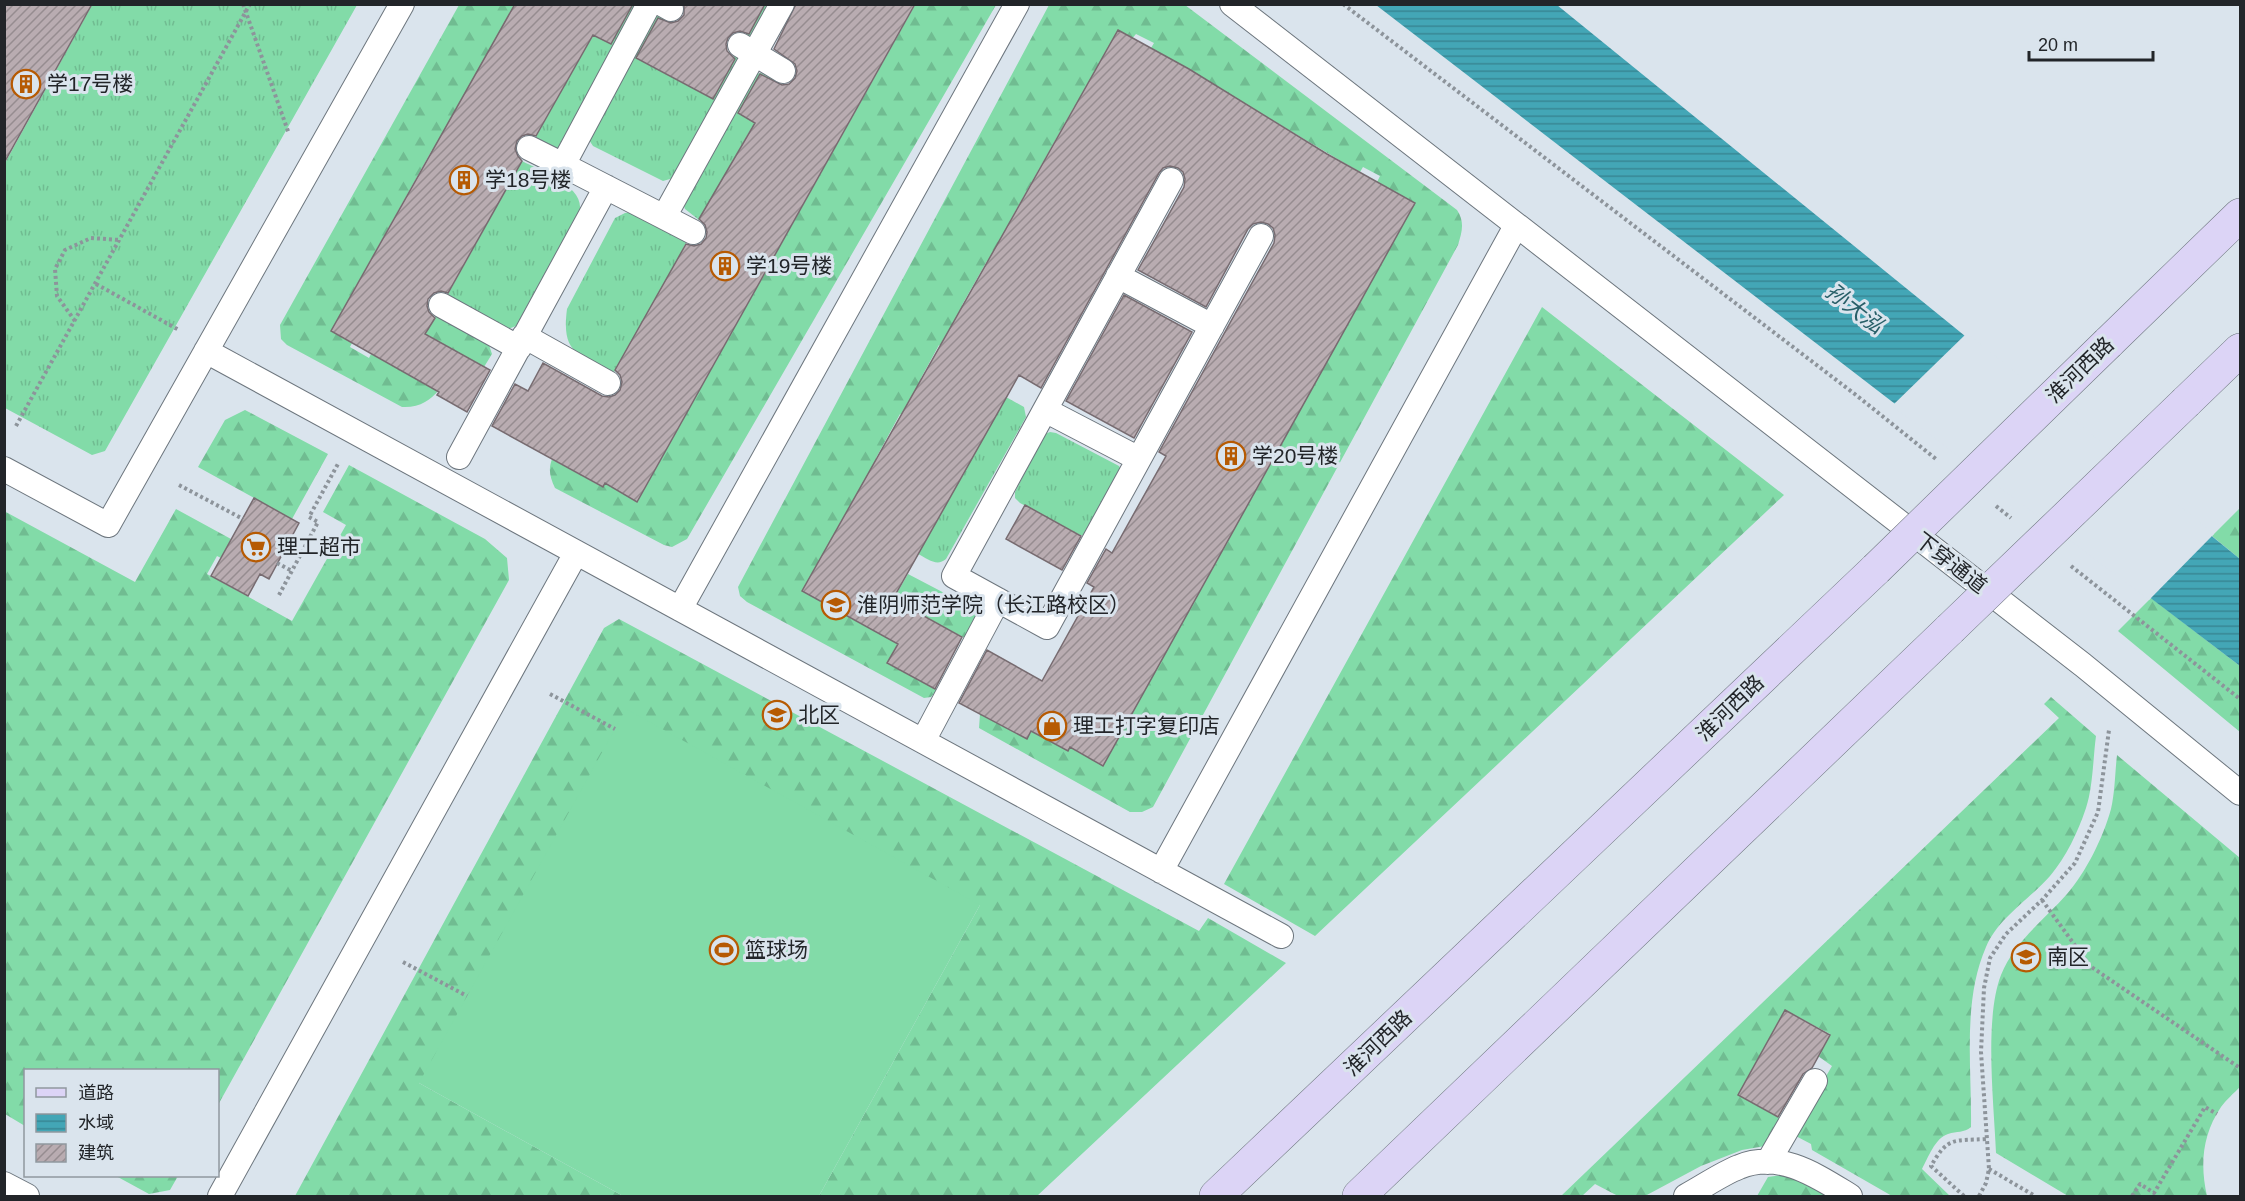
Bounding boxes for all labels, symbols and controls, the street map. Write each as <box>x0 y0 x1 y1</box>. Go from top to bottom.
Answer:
scale bar <box>2029 24 2154 62</box>
text: 20 m <box>2038 35 2078 55</box>
building icon: 学17号楼 <box>10 68 42 100</box>
place label: 学17号楼 <box>47 72 133 95</box>
building icon: 学18号楼 <box>448 164 480 196</box>
place label: 学18号楼 <box>485 168 571 191</box>
building icon: 学19号楼 <box>709 250 741 282</box>
place label: 学19号楼 <box>746 254 832 277</box>
water label: 孙大泓 <box>1821 278 1888 339</box>
street label: 淮河西路 <box>2041 332 2118 407</box>
building icon: 学20号楼 <box>1215 440 1247 472</box>
place label: 学20号楼 <box>1252 444 1338 467</box>
street label: 下穿通道 <box>1911 528 1991 598</box>
supermarket icon: 理工超市 <box>240 531 272 563</box>
place label: 理工超市 <box>277 535 361 558</box>
school or university icon: 淮阴师范学院（长江路校区） <box>820 589 852 621</box>
place label: 淮阴师范学院（长江路校区） <box>857 593 1130 616</box>
street label: 淮河西路 <box>1691 670 1768 745</box>
school or university icon: 北区 <box>761 699 793 731</box>
place label: 北区 <box>798 703 840 726</box>
shop icon: 理工打字复印店 <box>1036 710 1068 742</box>
place label: 理工打字复印店 <box>1073 714 1220 737</box>
sports icon: 篮球场 <box>708 934 740 966</box>
place label: 篮球场 <box>745 938 808 961</box>
school or university icon: 南区 <box>2010 941 2042 973</box>
place label: 南区 <box>2047 945 2089 968</box>
street label: 淮河西路 <box>1339 1005 1416 1080</box>
legend <box>24 1069 219 1177</box>
text: 道路 <box>78 1083 114 1103</box>
text: 水域 <box>78 1113 114 1133</box>
text: 建筑 <box>78 1143 114 1163</box>

